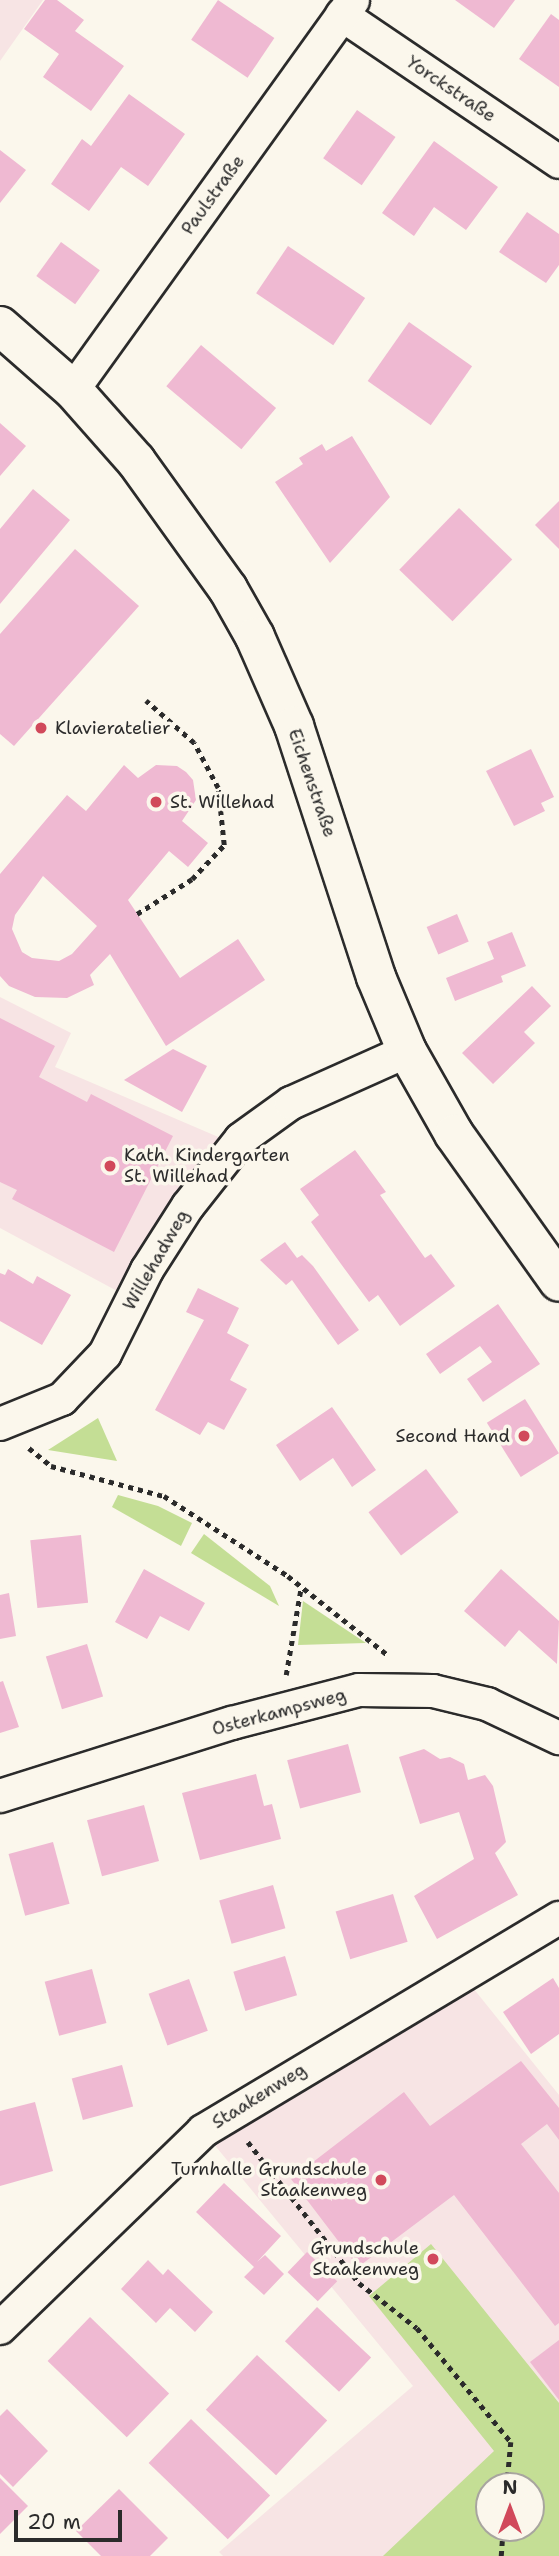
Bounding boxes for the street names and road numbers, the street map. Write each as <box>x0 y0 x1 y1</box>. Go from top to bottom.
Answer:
street label: Yorckstraße <box>402 51 500 127</box>
street label: Paulstraße <box>177 151 249 239</box>
street label: Eichenstraße <box>283 726 341 840</box>
street label: Willehadweg <box>118 1206 194 1314</box>
street label: Osterkampsweg <box>210 1684 348 1740</box>
street label: Staakenweg <box>208 2059 310 2133</box>

